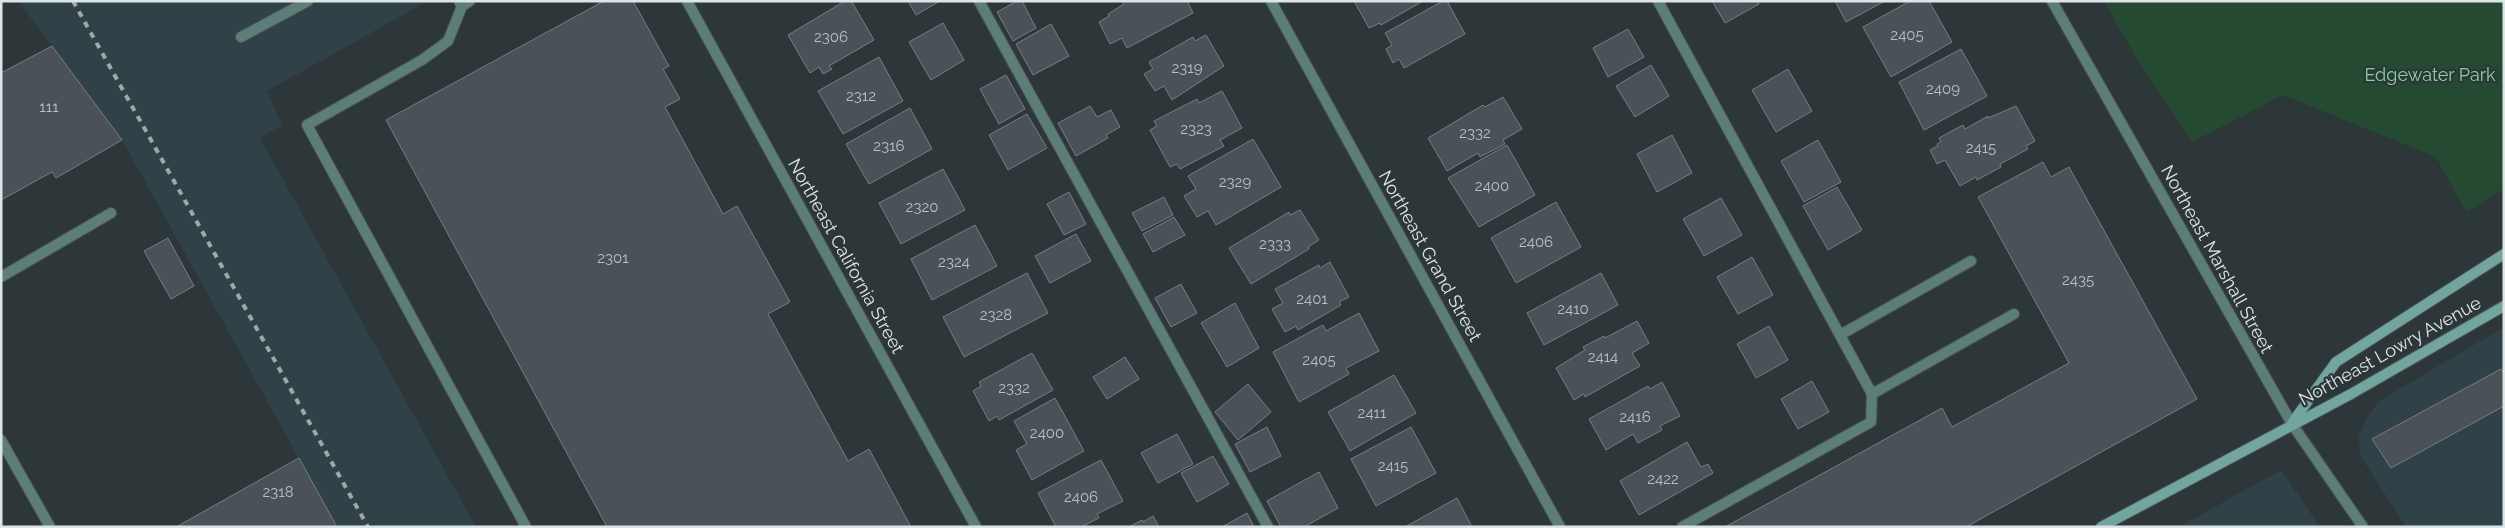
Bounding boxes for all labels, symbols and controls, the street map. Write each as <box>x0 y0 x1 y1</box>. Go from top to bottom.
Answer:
house number: 2405 <box>1890 26 1924 44</box>
house number: 2306 <box>814 28 848 46</box>
house number: 2319 <box>1171 59 1203 77</box>
park label: Edgewater Park <box>2364 64 2496 85</box>
house number: 2409 <box>1926 80 1960 98</box>
house number: 2312 <box>846 87 876 105</box>
house number: 111 <box>39 98 59 116</box>
house number: 2323 <box>1180 120 1212 138</box>
house number: 2332 <box>1459 124 1491 142</box>
house number: 2316 <box>873 137 905 155</box>
house number: 2415 <box>1966 139 1996 157</box>
street label: Northeast California Street <box>784 155 909 357</box>
street label: Northeast Marshall Street <box>2157 161 2278 356</box>
street label: Northeast Grand Street <box>1375 167 1486 345</box>
house number: 2329 <box>1219 173 1251 191</box>
house number: 2400 <box>1475 177 1509 195</box>
house number: 2320 <box>906 198 938 216</box>
house number: 2406 <box>1519 233 1553 251</box>
house number: 2333 <box>1259 235 1291 253</box>
house number: 2301 <box>597 249 629 267</box>
house number: 2324 <box>938 253 970 271</box>
house number: 2435 <box>2062 271 2094 289</box>
house number: 2401 <box>1296 290 1328 308</box>
street label: Northeast Lowry Avenue <box>2295 291 2485 409</box>
house number: 2410 <box>1557 300 1589 318</box>
house number: 2328 <box>980 306 1012 324</box>
house number: 2414 <box>1588 348 1618 366</box>
house number: 2405 <box>1302 351 1336 369</box>
house number: 2332 <box>998 379 1030 397</box>
house number: 2411 <box>1358 404 1387 422</box>
house number: 2416 <box>1619 408 1651 426</box>
house number: 2400 <box>1030 424 1064 442</box>
house number: 2415 <box>1378 457 1408 475</box>
house number: 2422 <box>1647 470 1679 488</box>
house number: 2318 <box>262 483 294 501</box>
house number: 2406 <box>1064 488 1098 506</box>

